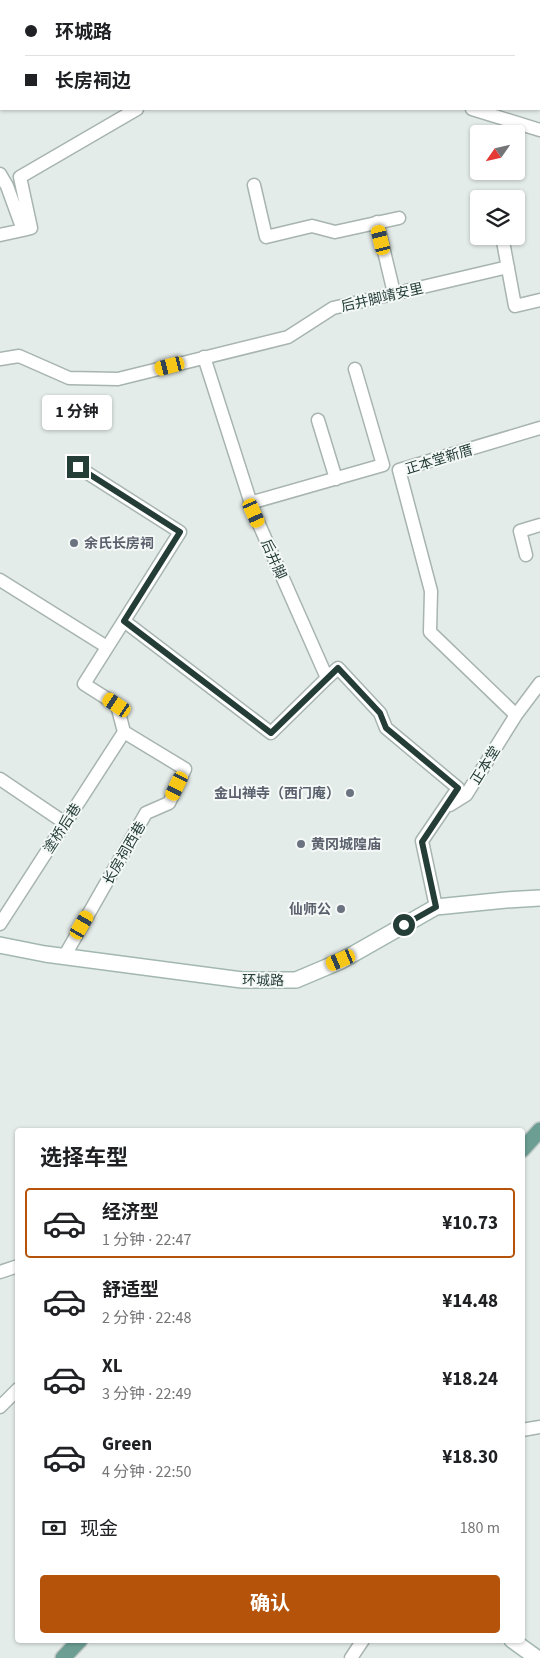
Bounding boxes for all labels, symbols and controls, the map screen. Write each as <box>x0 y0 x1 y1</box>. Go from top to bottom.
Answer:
text: 环城路 <box>55 19 112 46</box>
text: 长房祠边 <box>55 68 131 95</box>
north arrow <box>470 125 525 180</box>
map controls <box>470 125 525 245</box>
button: layers <box>470 190 525 245</box>
car <box>370 224 391 256</box>
street label: 后井脚靖安里 <box>339 279 425 317</box>
car <box>153 355 186 377</box>
callout: 1 分钟 <box>43 394 113 430</box>
text: 1 分钟 <box>55 401 99 423</box>
street label: 正本堂新厝 <box>403 440 476 480</box>
route end <box>67 456 89 478</box>
car <box>241 496 266 530</box>
place label: 余氏长房祠 <box>84 534 154 554</box>
street label: 后井脚 <box>255 536 291 583</box>
marker: 余氏长房祠 <box>68 537 80 549</box>
car <box>100 690 133 720</box>
street label: 正本堂 <box>466 742 505 789</box>
car <box>163 769 190 803</box>
place label: 金山禅寺（西门庵） <box>214 784 340 804</box>
marker: 金山禅寺（西门庵） <box>344 787 356 799</box>
street label: 塗桥后巷 <box>39 800 86 857</box>
street label: 长房祠西巷 <box>99 818 151 889</box>
place label: 黄冈城隍庙 <box>311 835 381 855</box>
marker: 黄冈城隍庙 <box>295 838 307 850</box>
place label: 仙师公 <box>289 900 331 920</box>
marker: 仙师公 <box>335 903 347 915</box>
car <box>68 908 95 942</box>
route start <box>393 914 415 936</box>
car <box>324 947 357 973</box>
street label: 环城路 <box>242 971 284 991</box>
text: 选择车型 <box>40 1142 128 1174</box>
text: 经济型 <box>102 1199 159 1226</box>
icon: car <box>42 1201 87 1246</box>
text: ¥10.73 <box>442 1210 498 1237</box>
text: 1 分钟 · 22:47 <box>102 1229 191 1251</box>
text: 舒适型 <box>102 1277 159 1304</box>
icon: car <box>42 1279 87 1324</box>
text: ¥14.48 <box>442 1288 498 1315</box>
text: 2 分钟 · 22:48 <box>102 1307 191 1329</box>
text: XL <box>102 1353 123 1380</box>
icon: car <box>42 1357 87 1402</box>
text: ¥18.24 <box>442 1366 498 1393</box>
text: 3 分钟 · 22:49 <box>102 1383 191 1405</box>
text: Green <box>102 1431 152 1458</box>
icon: car <box>42 1435 87 1480</box>
text: ¥18.30 <box>442 1444 498 1471</box>
text: 4 分钟 · 22:50 <box>102 1461 191 1483</box>
icon: cash <box>40 1514 68 1542</box>
text: 现金 <box>80 1516 118 1543</box>
text: 180 m <box>460 1517 500 1539</box>
button: 确认 <box>40 1575 500 1633</box>

